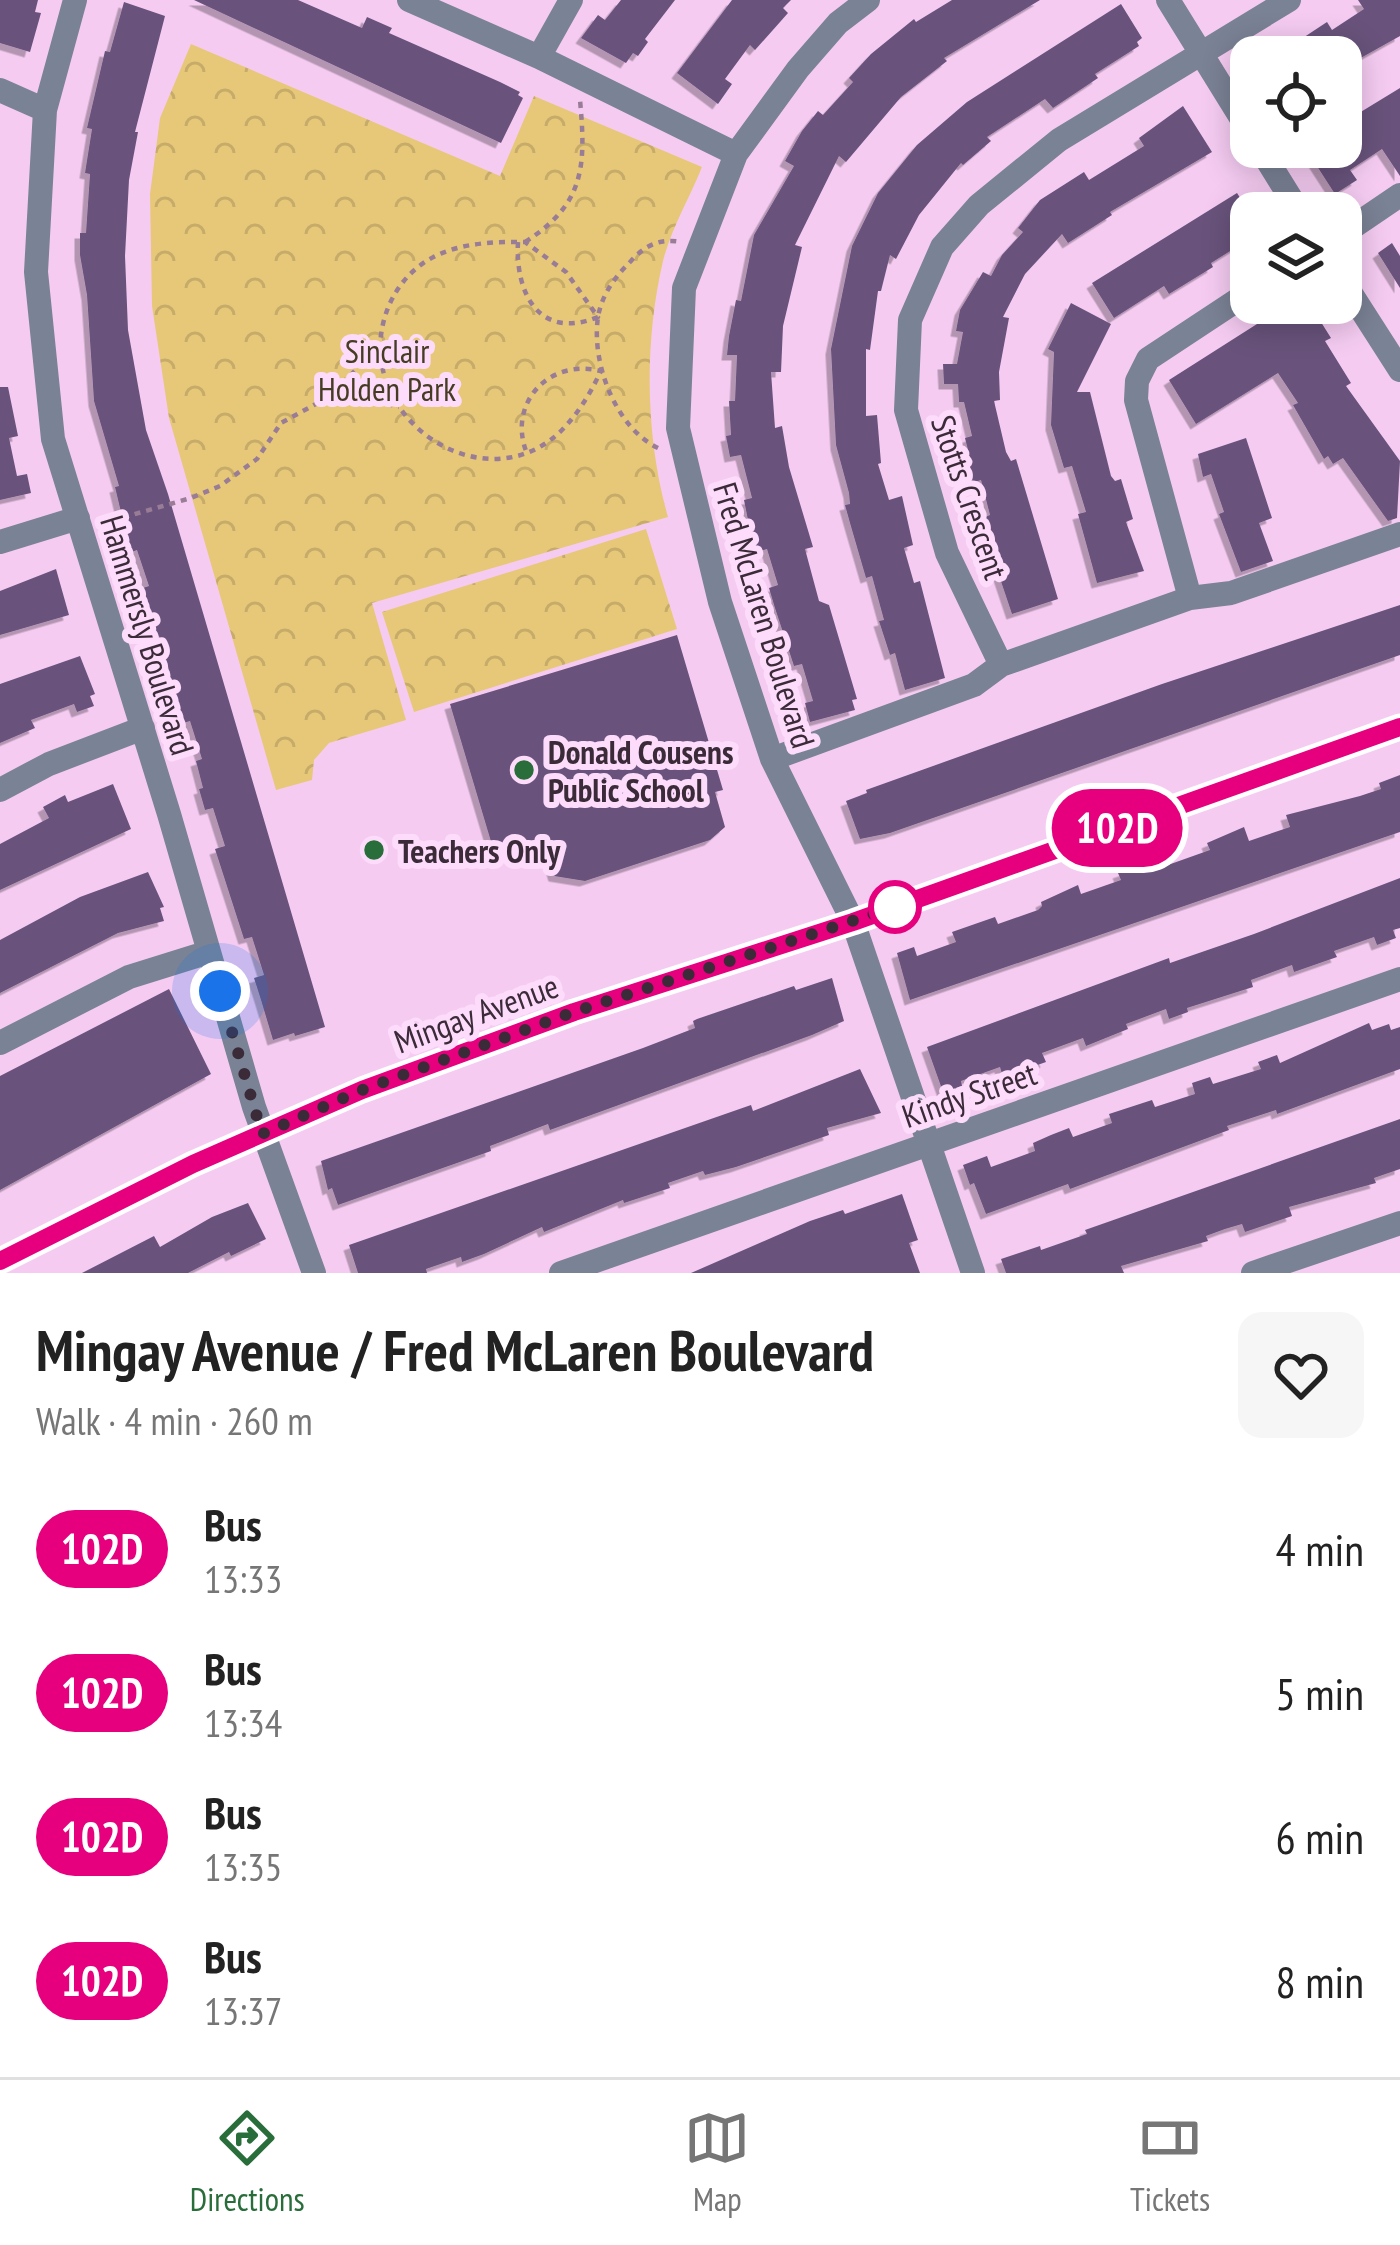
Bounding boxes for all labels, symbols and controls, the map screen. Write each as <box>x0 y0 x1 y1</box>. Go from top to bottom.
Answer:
map controls <box>1230 36 1362 324</box>
button: locate <box>1230 36 1362 168</box>
button: layers <box>1230 192 1362 324</box>
park label: Sinclair Holden Park <box>318 329 456 410</box>
street label: Stotts Crescent <box>922 409 1018 585</box>
street label: Fred McLaren Boulevard <box>704 477 826 753</box>
street label: Hammersly Boulevard <box>91 510 205 760</box>
place label: Donald Cousens Public School <box>548 730 733 811</box>
marker: Donald Cousens Public School <box>511 757 537 783</box>
line badge: 102D <box>1033 789 1201 867</box>
text: 102D <box>1076 800 1158 855</box>
place label: Teachers Only <box>398 829 561 872</box>
marker: Teachers Only <box>361 837 387 863</box>
unlabelled marker <box>870 882 920 932</box>
your location <box>190 961 250 1021</box>
street label: Mingay Avenue <box>388 964 564 1062</box>
street label: Kindy Street <box>896 1051 1042 1137</box>
button: heart <box>1238 1312 1364 1438</box>
text: Mingay Avenue / Fred McLaren Boulevard <box>36 1313 874 1387</box>
text: Walk · 4 min · 260 m <box>36 1395 313 1446</box>
text: Bus <box>204 1495 262 1553</box>
text: 4 min <box>1275 1520 1364 1578</box>
text: 102D <box>61 1521 143 1576</box>
text: 13:33 <box>204 1553 282 1604</box>
text: Bus <box>204 1639 262 1697</box>
text: 5 min <box>1275 1664 1364 1722</box>
text: 102D <box>61 1665 143 1720</box>
text: 13:34 <box>204 1697 282 1748</box>
text: Bus <box>204 1783 262 1841</box>
text: 6 min <box>1275 1808 1364 1866</box>
text: 102D <box>61 1809 143 1864</box>
text: 13:35 <box>204 1841 282 1892</box>
text: Bus <box>204 1927 262 1985</box>
text: 8 min <box>1275 1952 1364 2010</box>
text: 102D <box>61 1953 143 2008</box>
text: 13:37 <box>204 1985 282 2036</box>
tab: Directions <box>190 2105 305 2220</box>
tab: Map <box>684 2105 750 2220</box>
tab: Tickets <box>1130 2105 1210 2220</box>

